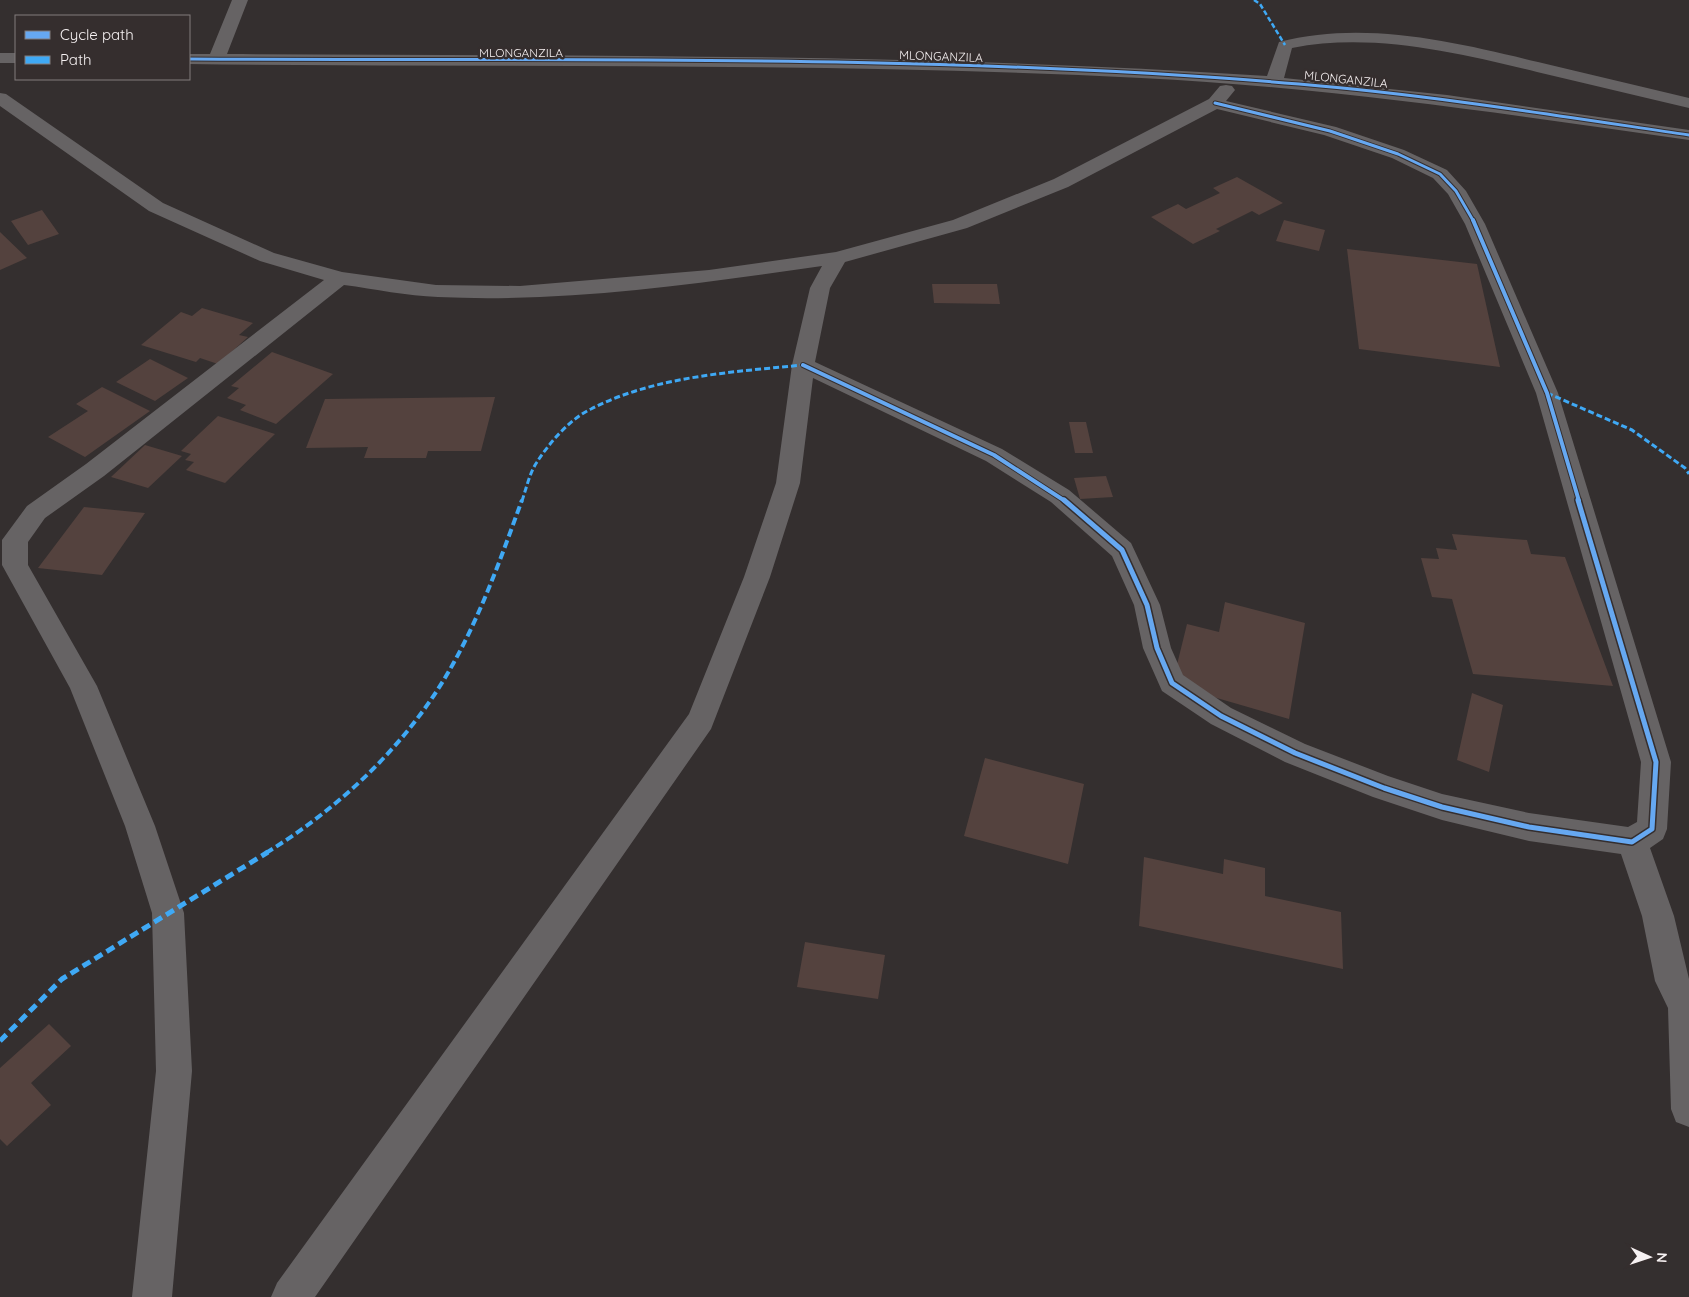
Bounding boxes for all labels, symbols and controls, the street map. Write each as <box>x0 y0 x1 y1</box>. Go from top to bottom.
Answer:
legend <box>15 15 190 80</box>
text: Cycle path <box>60 25 134 44</box>
street label: MLONGANZILA <box>479 45 563 60</box>
street label: MLONGANZILA <box>899 47 983 65</box>
text: Path <box>60 50 92 69</box>
street label: MLONGANZILA <box>1304 67 1389 91</box>
north arrow <box>1624 1232 1674 1282</box>
text: N <box>1653 1252 1671 1263</box>

